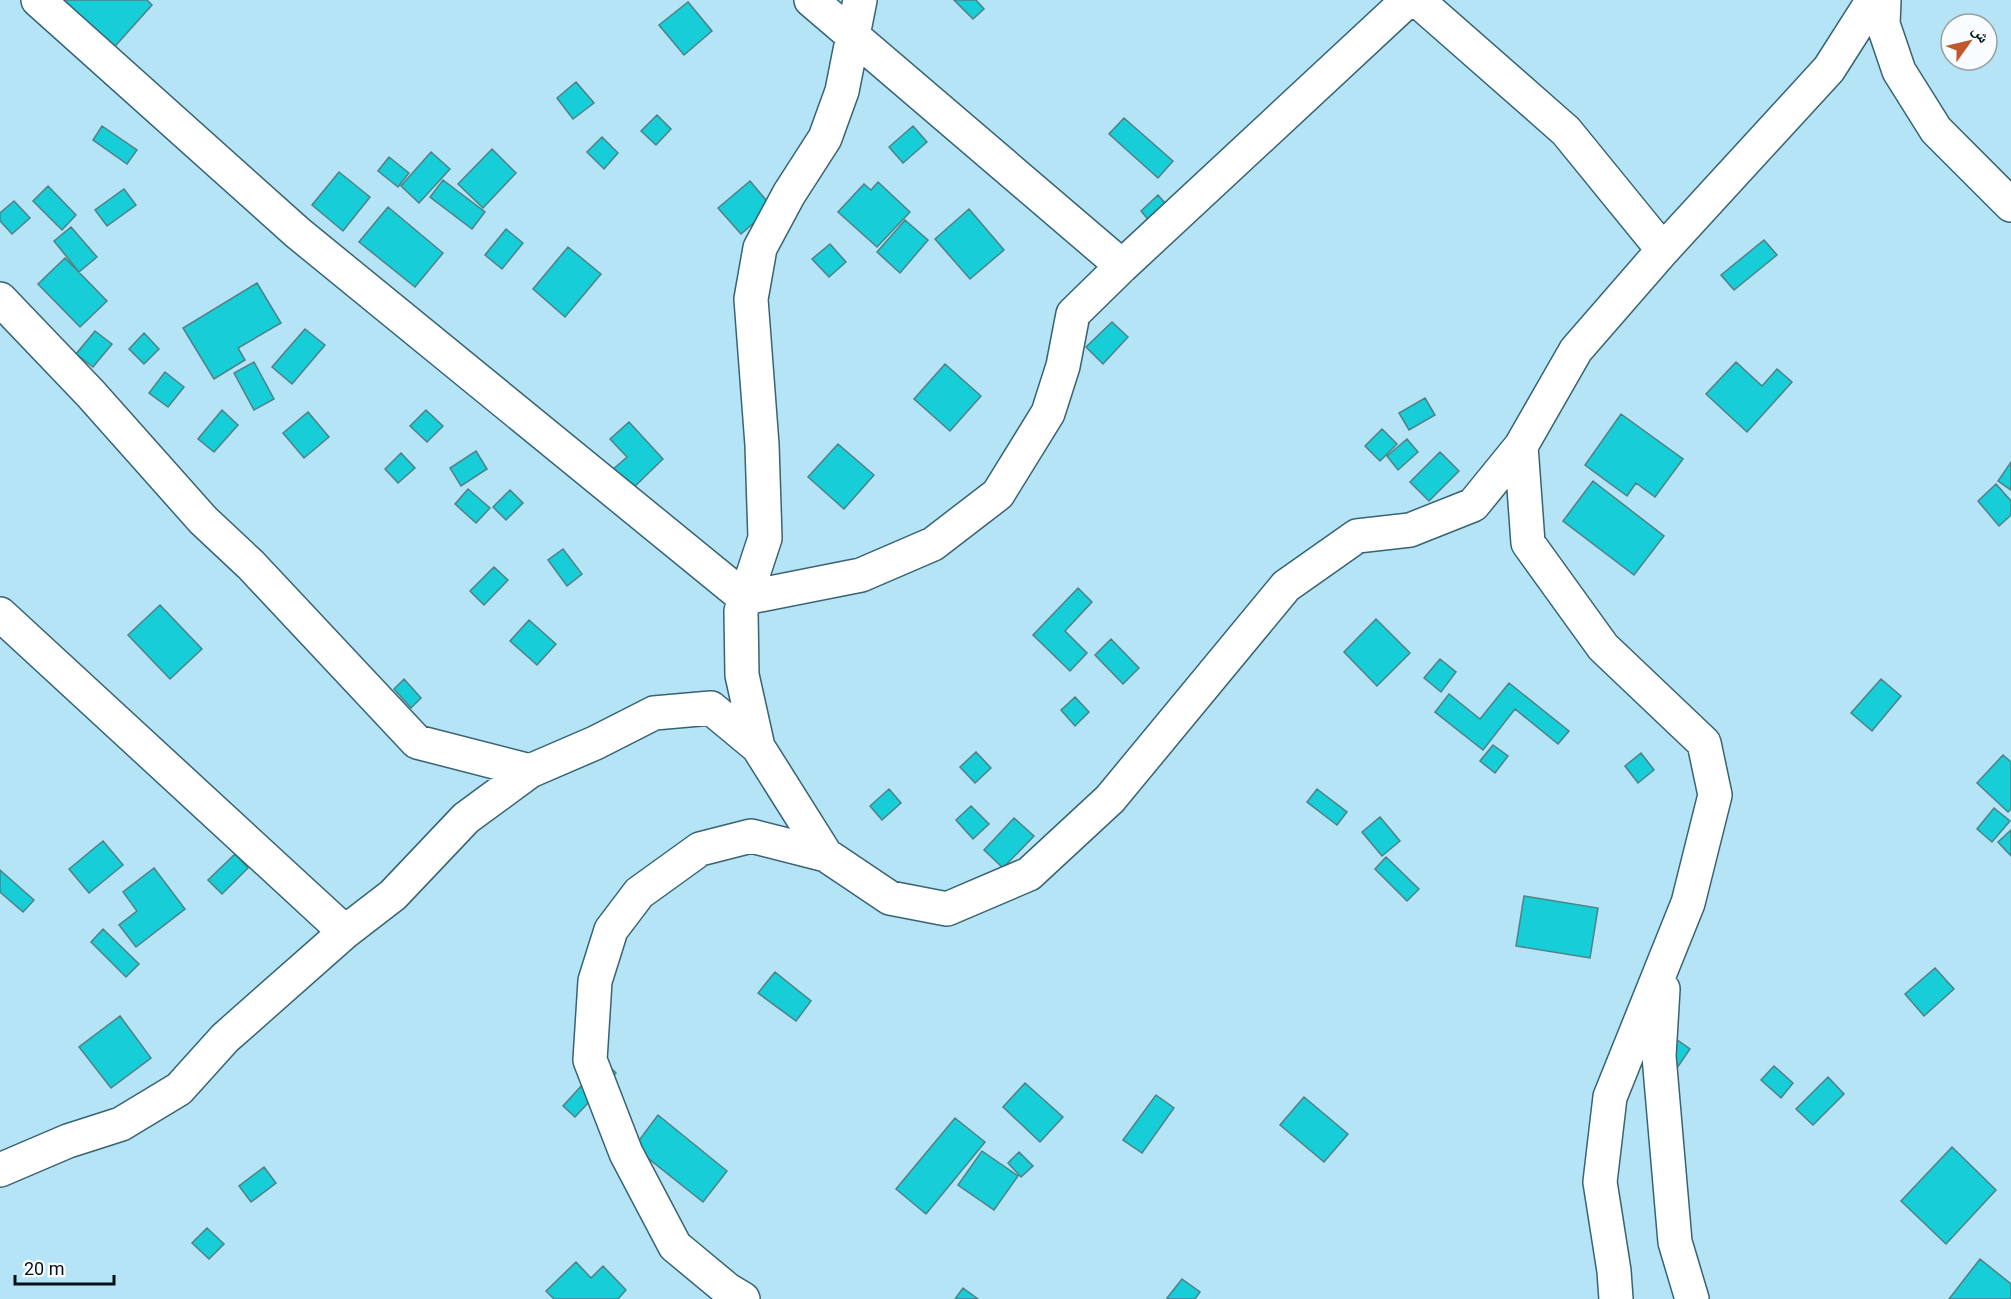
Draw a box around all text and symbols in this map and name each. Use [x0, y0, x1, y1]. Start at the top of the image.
north arrow [1939, 12, 1999, 72]
text: ش [1968, 22, 1994, 46]
scale bar [15, 1248, 114, 1286]
text: 20 m [24, 1258, 64, 1279]

